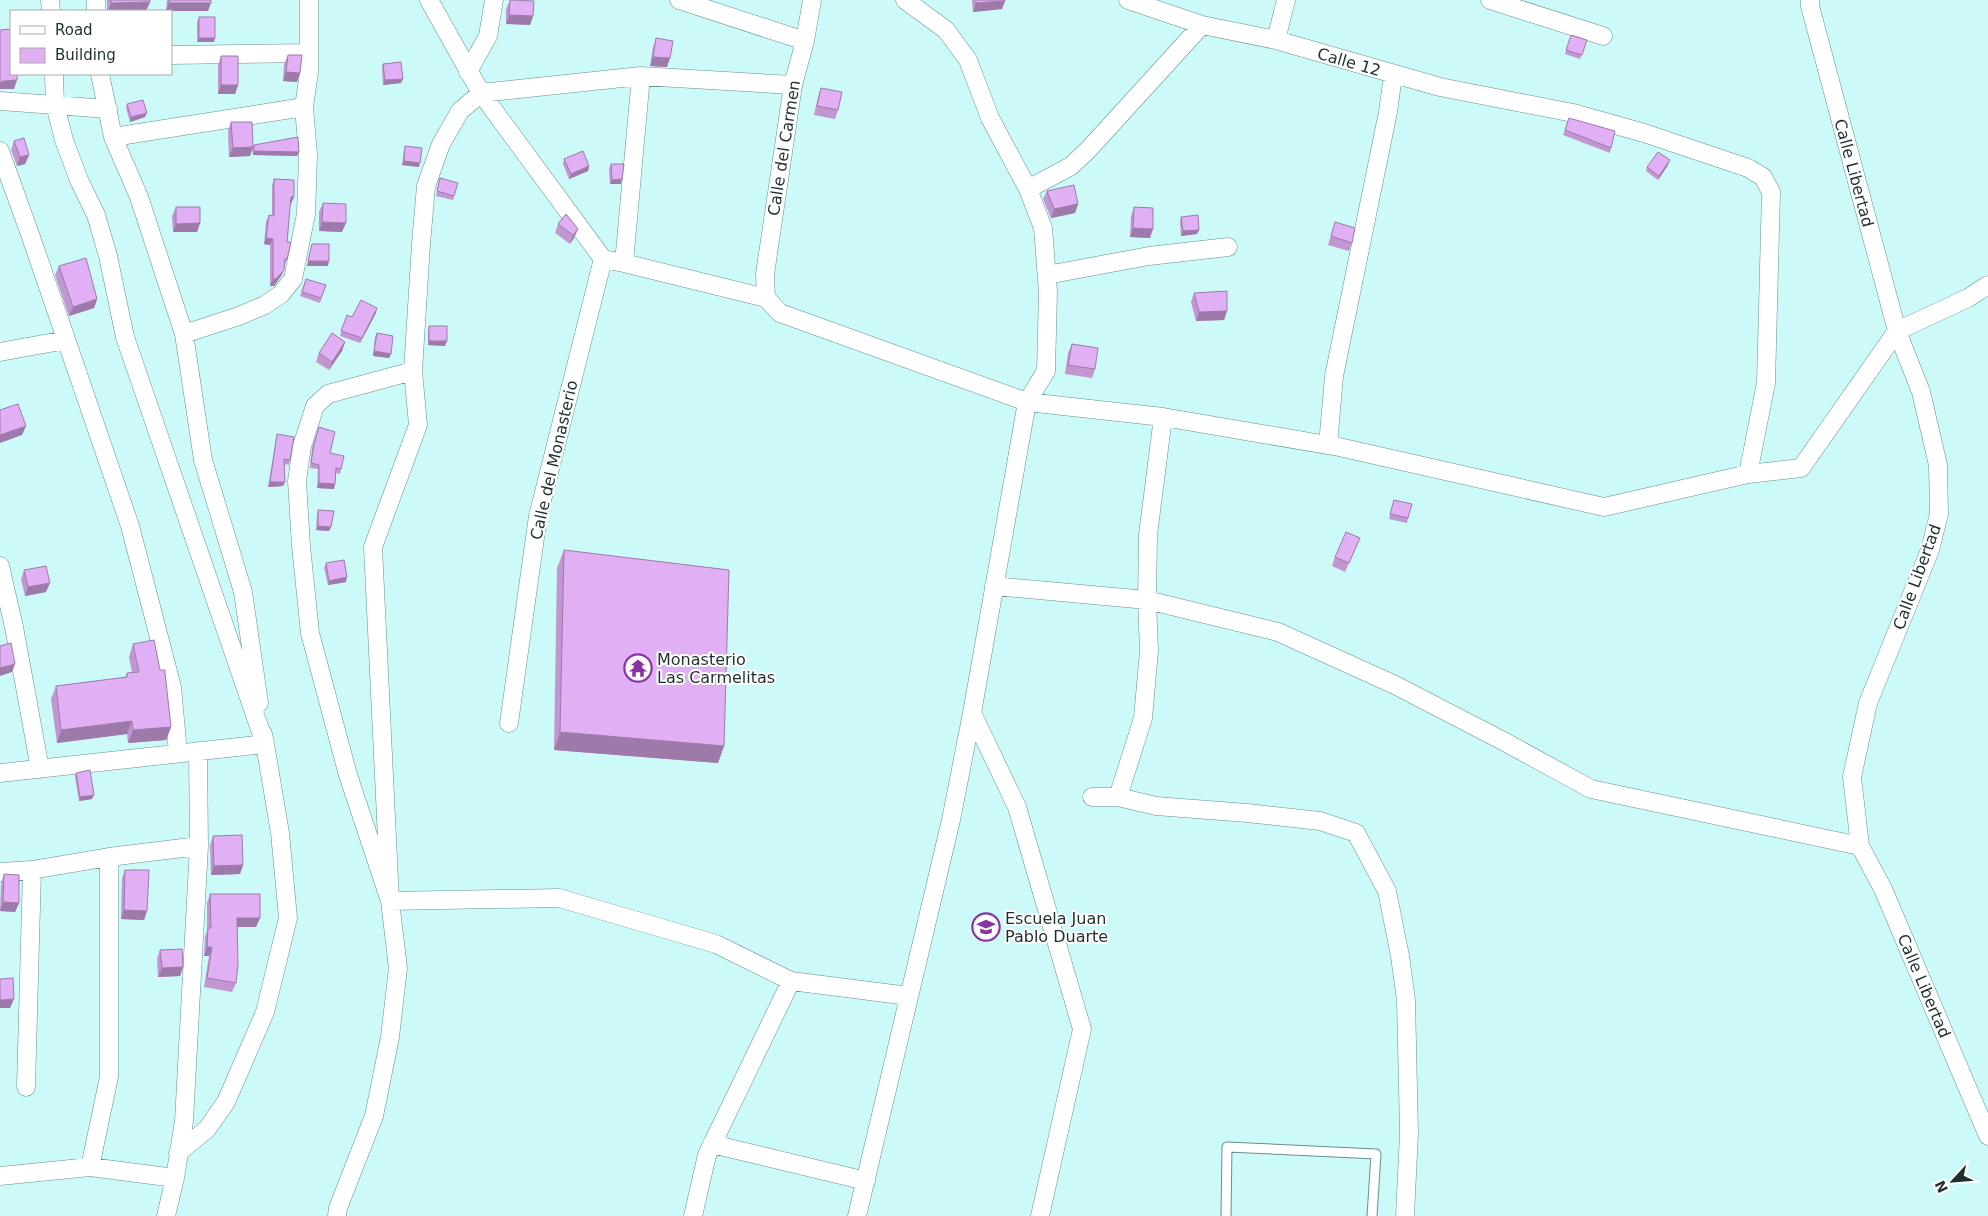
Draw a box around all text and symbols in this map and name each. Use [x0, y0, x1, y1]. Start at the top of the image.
legend [10, 10, 172, 75]
text: Road [55, 21, 93, 39]
street label: Calle 12 [1315, 44, 1383, 80]
text: Building [55, 46, 116, 64]
street label: Calle del Carmen [764, 79, 804, 217]
street label: Calle Libertad [1830, 117, 1878, 229]
street label: Calle del Monasterio [526, 378, 582, 542]
street label: Calle Libertad [1889, 522, 1945, 632]
place label: Monasterio Las Carmelitas [657, 650, 775, 687]
temple icon: Monasterio Las Carmelitas [623, 653, 653, 683]
place label: Escuela Juan Pablo Duarte [1005, 909, 1108, 946]
school or university icon: Escuela Juan Pablo Duarte [971, 912, 1001, 942]
street label: Calle Libertad [1894, 931, 1954, 1041]
north arrow [1928, 1156, 1978, 1206]
text: N [1932, 1178, 1951, 1195]

